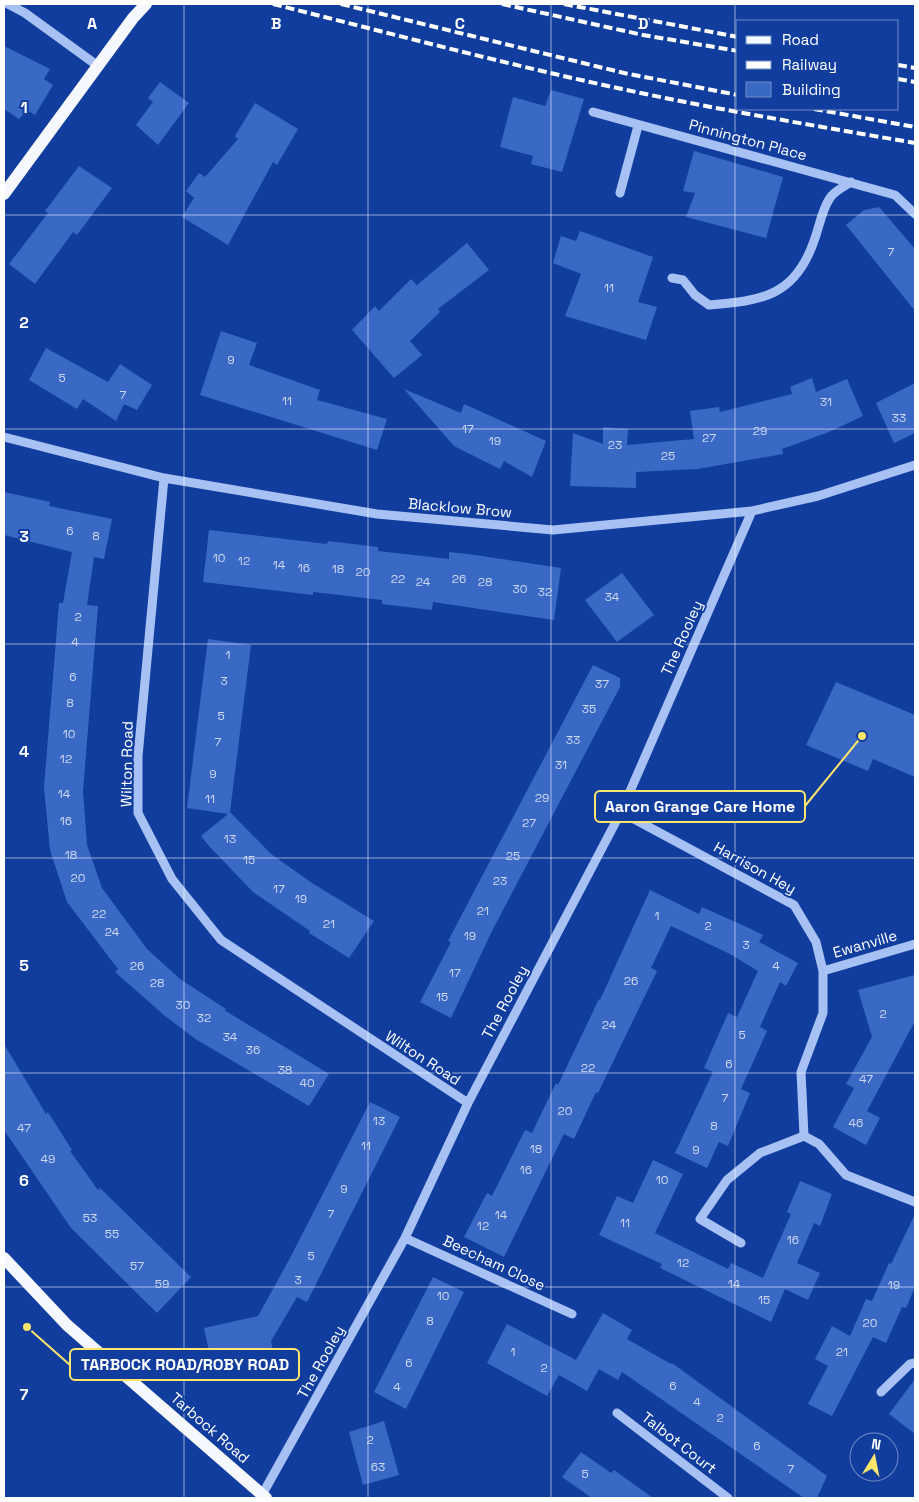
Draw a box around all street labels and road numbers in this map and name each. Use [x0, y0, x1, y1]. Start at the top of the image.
street label: Pinnington Place [687, 115, 809, 164]
street label: Blacklow Brow [407, 493, 513, 522]
street label: The Rooley [656, 597, 707, 678]
street label: Wilton Road [116, 721, 137, 807]
street label: Harrison Hey [711, 837, 800, 898]
street label: Ewanville [831, 925, 899, 962]
street label: The Rooley [477, 962, 532, 1042]
street label: Wilton Road [382, 1026, 465, 1089]
street label: Beecham Close [440, 1231, 548, 1295]
street label: The Rooley [293, 1322, 348, 1402]
street label: Tarbock Road [167, 1388, 254, 1467]
street label: Talbot Court [638, 1407, 721, 1478]

